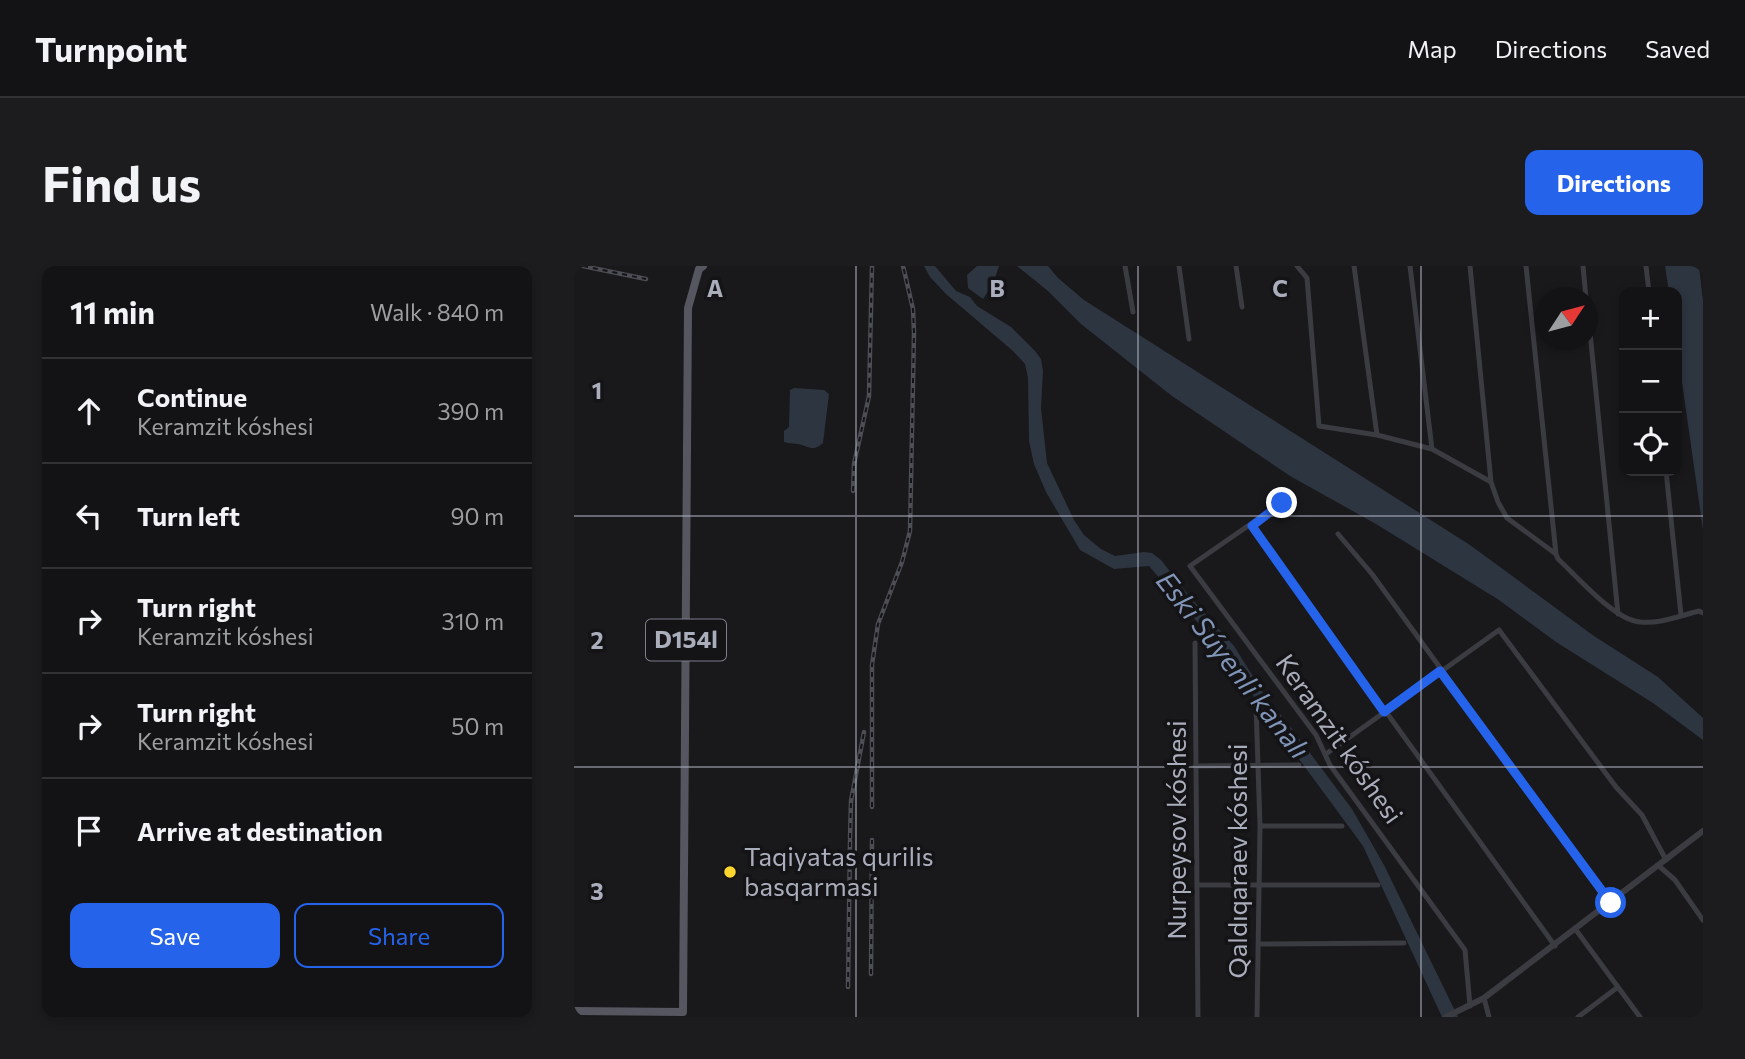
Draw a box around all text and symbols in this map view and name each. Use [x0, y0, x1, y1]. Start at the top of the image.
text: Turnpoint [35, 28, 187, 69]
text: Map [1407, 34, 1457, 63]
text: Directions [1495, 34, 1607, 63]
text: Saved [1645, 34, 1710, 63]
button: Directions [1525, 150, 1703, 215]
text: Find us [42, 152, 201, 212]
text: A [707, 274, 724, 302]
text: B [989, 274, 1005, 302]
text: C [1272, 274, 1288, 302]
north arrow [1535, 287, 1598, 350]
map controls [1619, 287, 1682, 476]
button: + [1619, 287, 1682, 350]
text: 11 min [70, 293, 155, 330]
text: Walk · 840 m [370, 298, 504, 326]
button: − [1619, 350, 1682, 413]
text: 1 [592, 376, 602, 404]
text: Continue [137, 381, 247, 412]
icon: ahead [70, 392, 108, 430]
text: 390 m [437, 397, 504, 425]
text: Keramzit kóshesi [137, 412, 314, 440]
button: locate [1619, 413, 1682, 476]
route end [1266, 487, 1297, 518]
icon: left [70, 497, 108, 535]
text: Turn left [137, 500, 240, 531]
text: 90 m [451, 502, 504, 530]
water label: Eski Súyenli kanalı [1150, 564, 1318, 765]
text: Turn right [137, 591, 256, 622]
icon: right [70, 602, 108, 640]
text: 310 m [442, 607, 504, 635]
road number: D154l [646, 620, 726, 660]
text: Keramzit kóshesi [137, 622, 314, 650]
text: 2 [590, 626, 604, 654]
street label: Keramzit kóshesi [1270, 647, 1410, 829]
text: Turn right [137, 696, 256, 727]
icon: right [70, 707, 108, 745]
text: 50 m [451, 712, 504, 740]
street label: Nurpeysov kóshesi [1160, 720, 1191, 940]
text: Keramzit kóshesi [137, 727, 314, 755]
street label: Qaldıqaraev kóshesi [1221, 743, 1252, 979]
icon: arrive [70, 812, 108, 850]
text: Arrive at destination [137, 815, 383, 846]
place label: Taqiyatas qurilis basqarmasi [744, 840, 934, 901]
marker: Taqiyatas qurilis basqarmasi [722, 864, 738, 880]
text: 3 [590, 877, 604, 905]
route start [1595, 887, 1626, 918]
button: Save [70, 903, 280, 968]
button: Share [294, 903, 504, 968]

